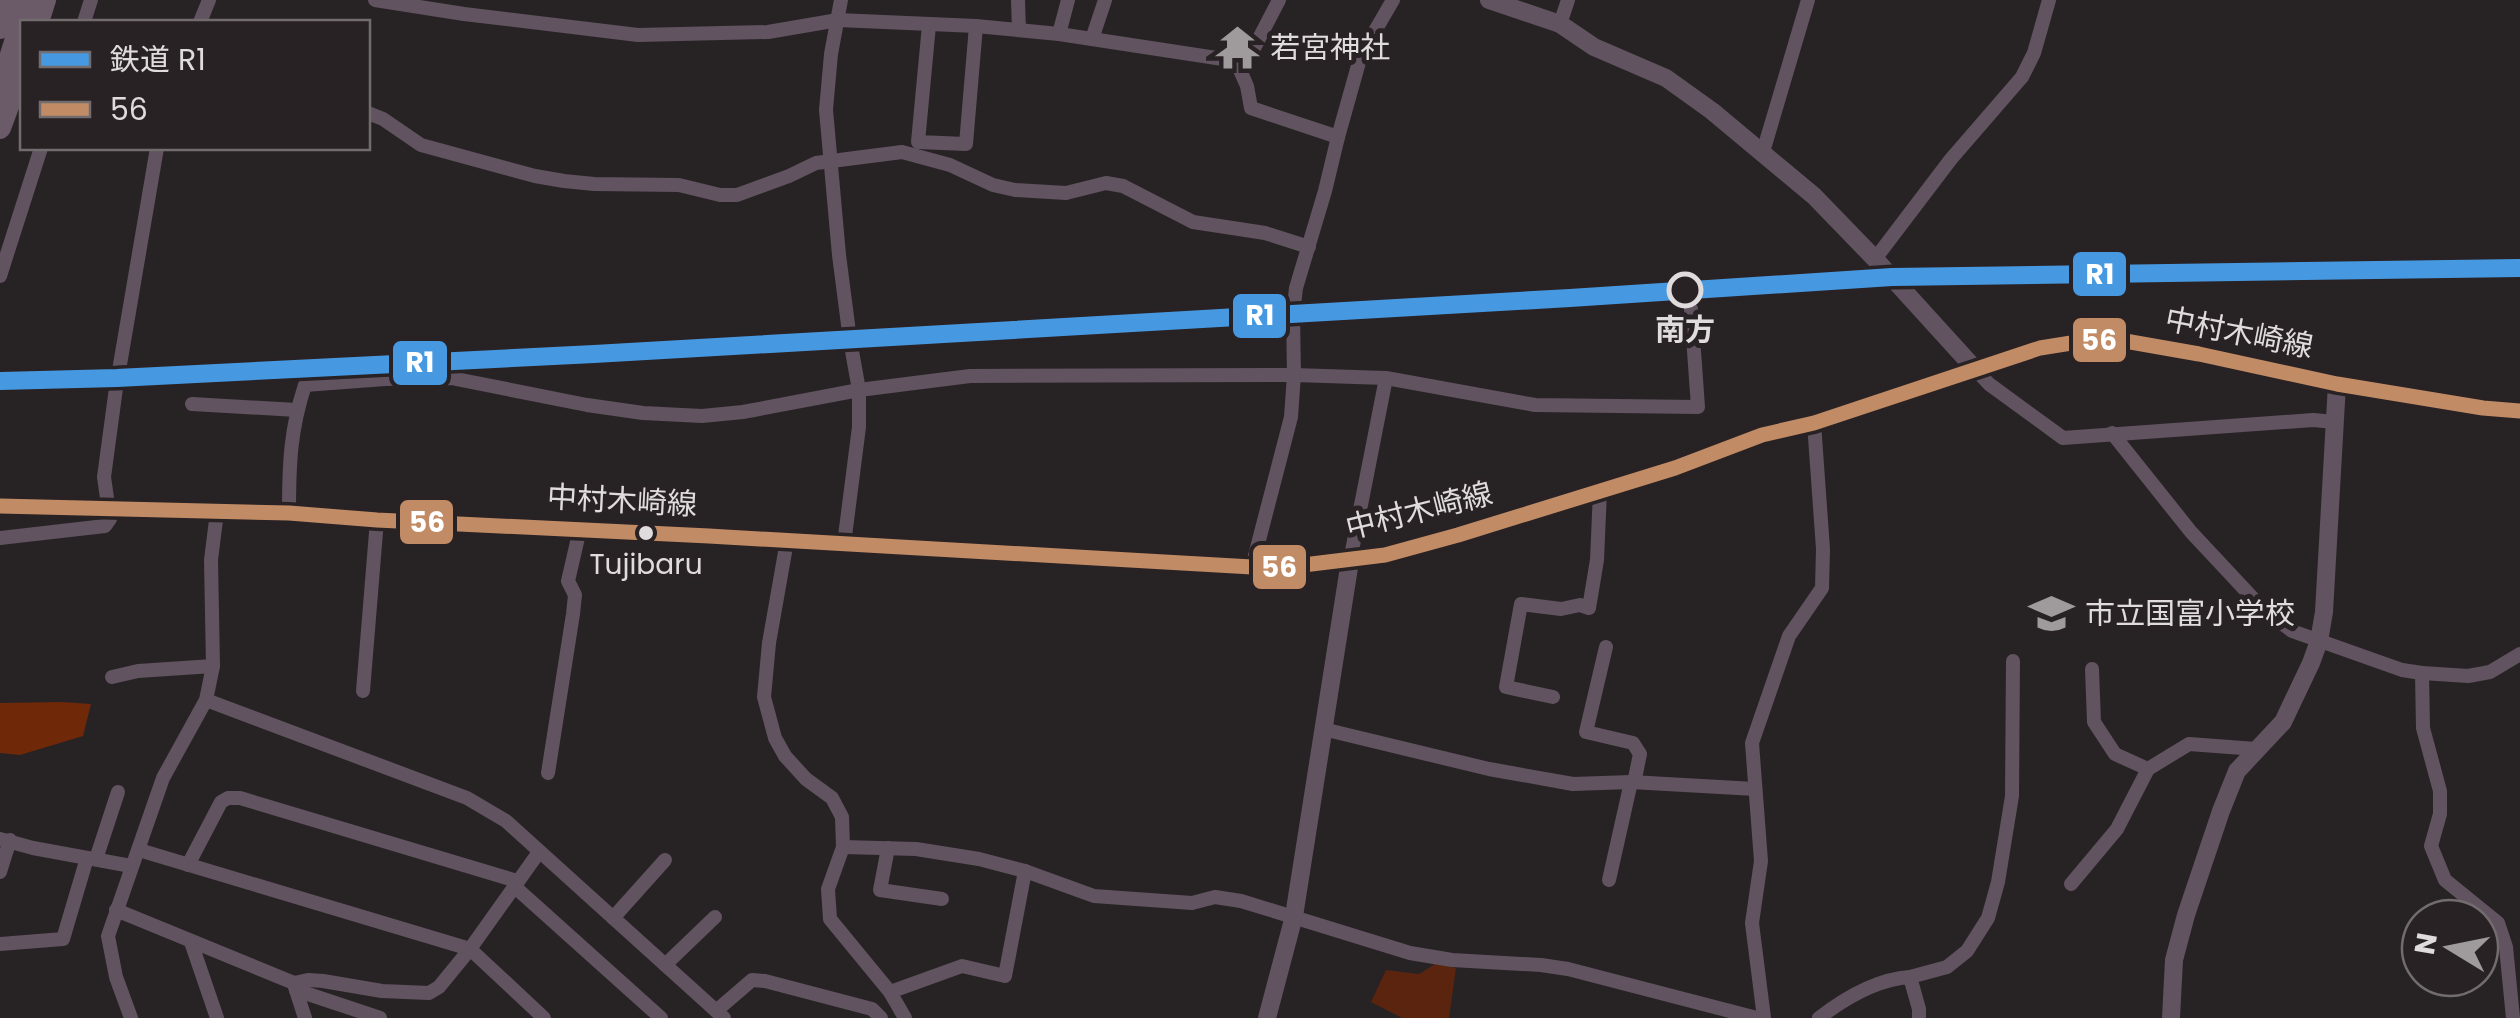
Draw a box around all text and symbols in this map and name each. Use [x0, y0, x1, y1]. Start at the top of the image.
legend [20, 20, 370, 150]
temple icon: 若宮神社 [1213, 24, 1261, 72]
place label: 若宮神社 [1270, 26, 1390, 69]
text: 鉄道 R1 [110, 38, 206, 81]
text: 56 [110, 88, 148, 131]
line badge: R1 [2071, 250, 2128, 298]
text: R1 [2086, 255, 2114, 294]
marker: 南方 [1668, 273, 1702, 307]
line badge: R1 [1231, 292, 1288, 340]
text: R1 [1246, 296, 1274, 335]
street label: 中村木崎線 [2161, 297, 2317, 368]
place label: 南方 [1655, 308, 1715, 351]
line badge: 56 [2071, 316, 2128, 364]
text: 56 [2081, 321, 2117, 360]
line badge: R1 [391, 339, 449, 387]
text: R1 [406, 343, 434, 382]
street label: 中村木崎線 [1341, 472, 1497, 550]
street label: 中村木崎線 [546, 475, 698, 526]
line badge: 56 [398, 498, 455, 546]
text: 56 [409, 503, 445, 542]
marker: Tujibaru [636, 523, 656, 543]
line badge: 56 [1251, 543, 1308, 591]
place label: Tujibaru [589, 545, 703, 584]
text: 56 [1261, 548, 1297, 587]
school or university icon: 市立国富小学校 [2028, 590, 2076, 638]
place label: 市立国富小学校 [2085, 592, 2295, 635]
north arrow [2400, 898, 2500, 998]
text: N [2405, 930, 2447, 958]

